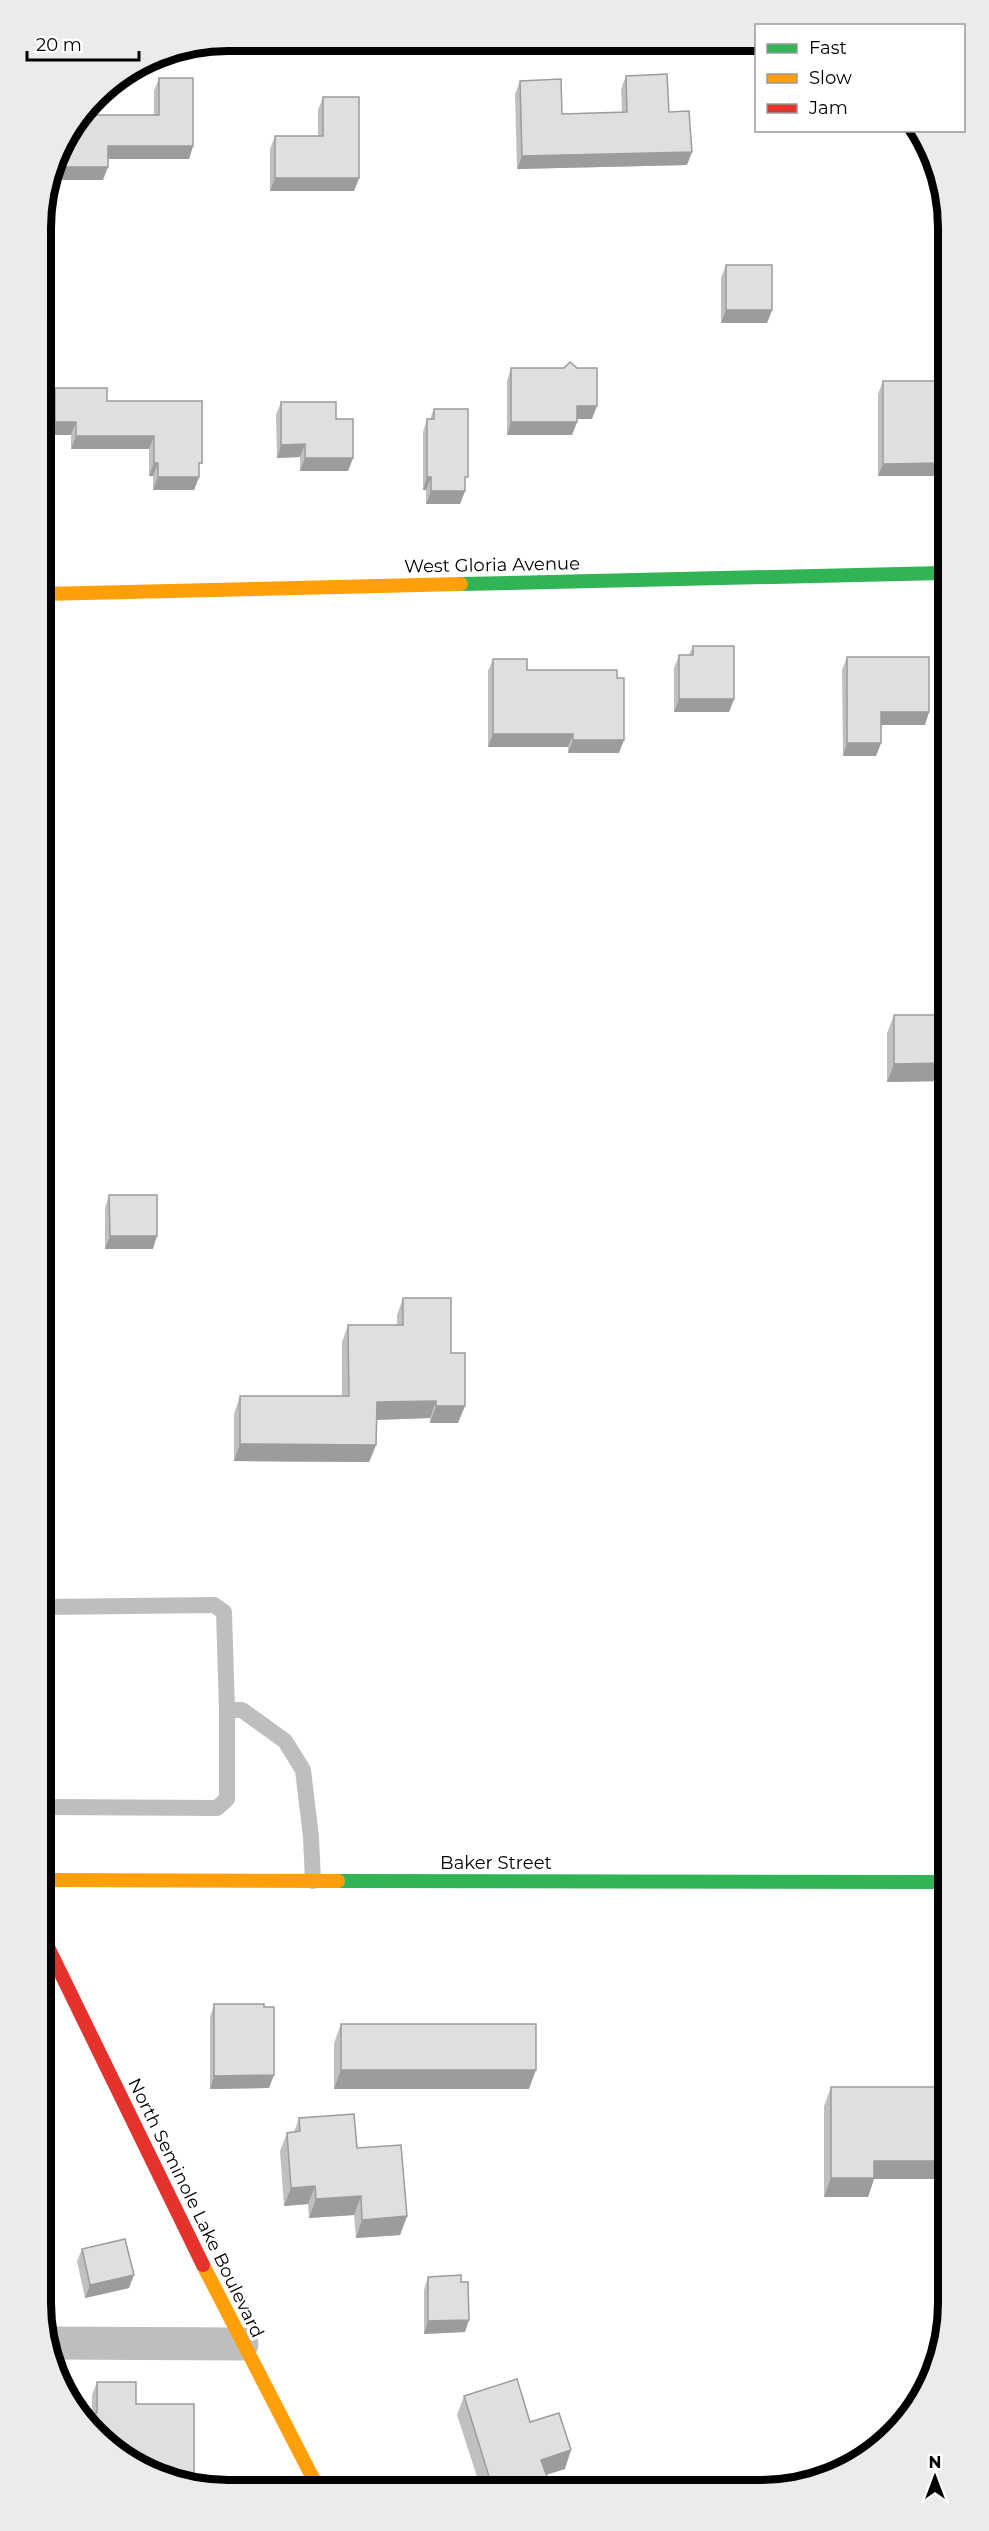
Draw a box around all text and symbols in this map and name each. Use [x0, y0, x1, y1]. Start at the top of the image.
scale bar [27, 24, 140, 62]
legend [755, 24, 965, 132]
text: 20 m [36, 34, 82, 56]
text: Fast [809, 37, 847, 59]
text: Slow [809, 67, 852, 89]
text: Jam [808, 97, 848, 119]
street label: West Gloria Avenue [404, 552, 580, 578]
street label: Baker Street [440, 1852, 552, 1874]
street label: North Seminole Lake Boulevard [123, 2075, 269, 2341]
north arrow [905, 2447, 965, 2507]
text: N [929, 2453, 941, 2472]

